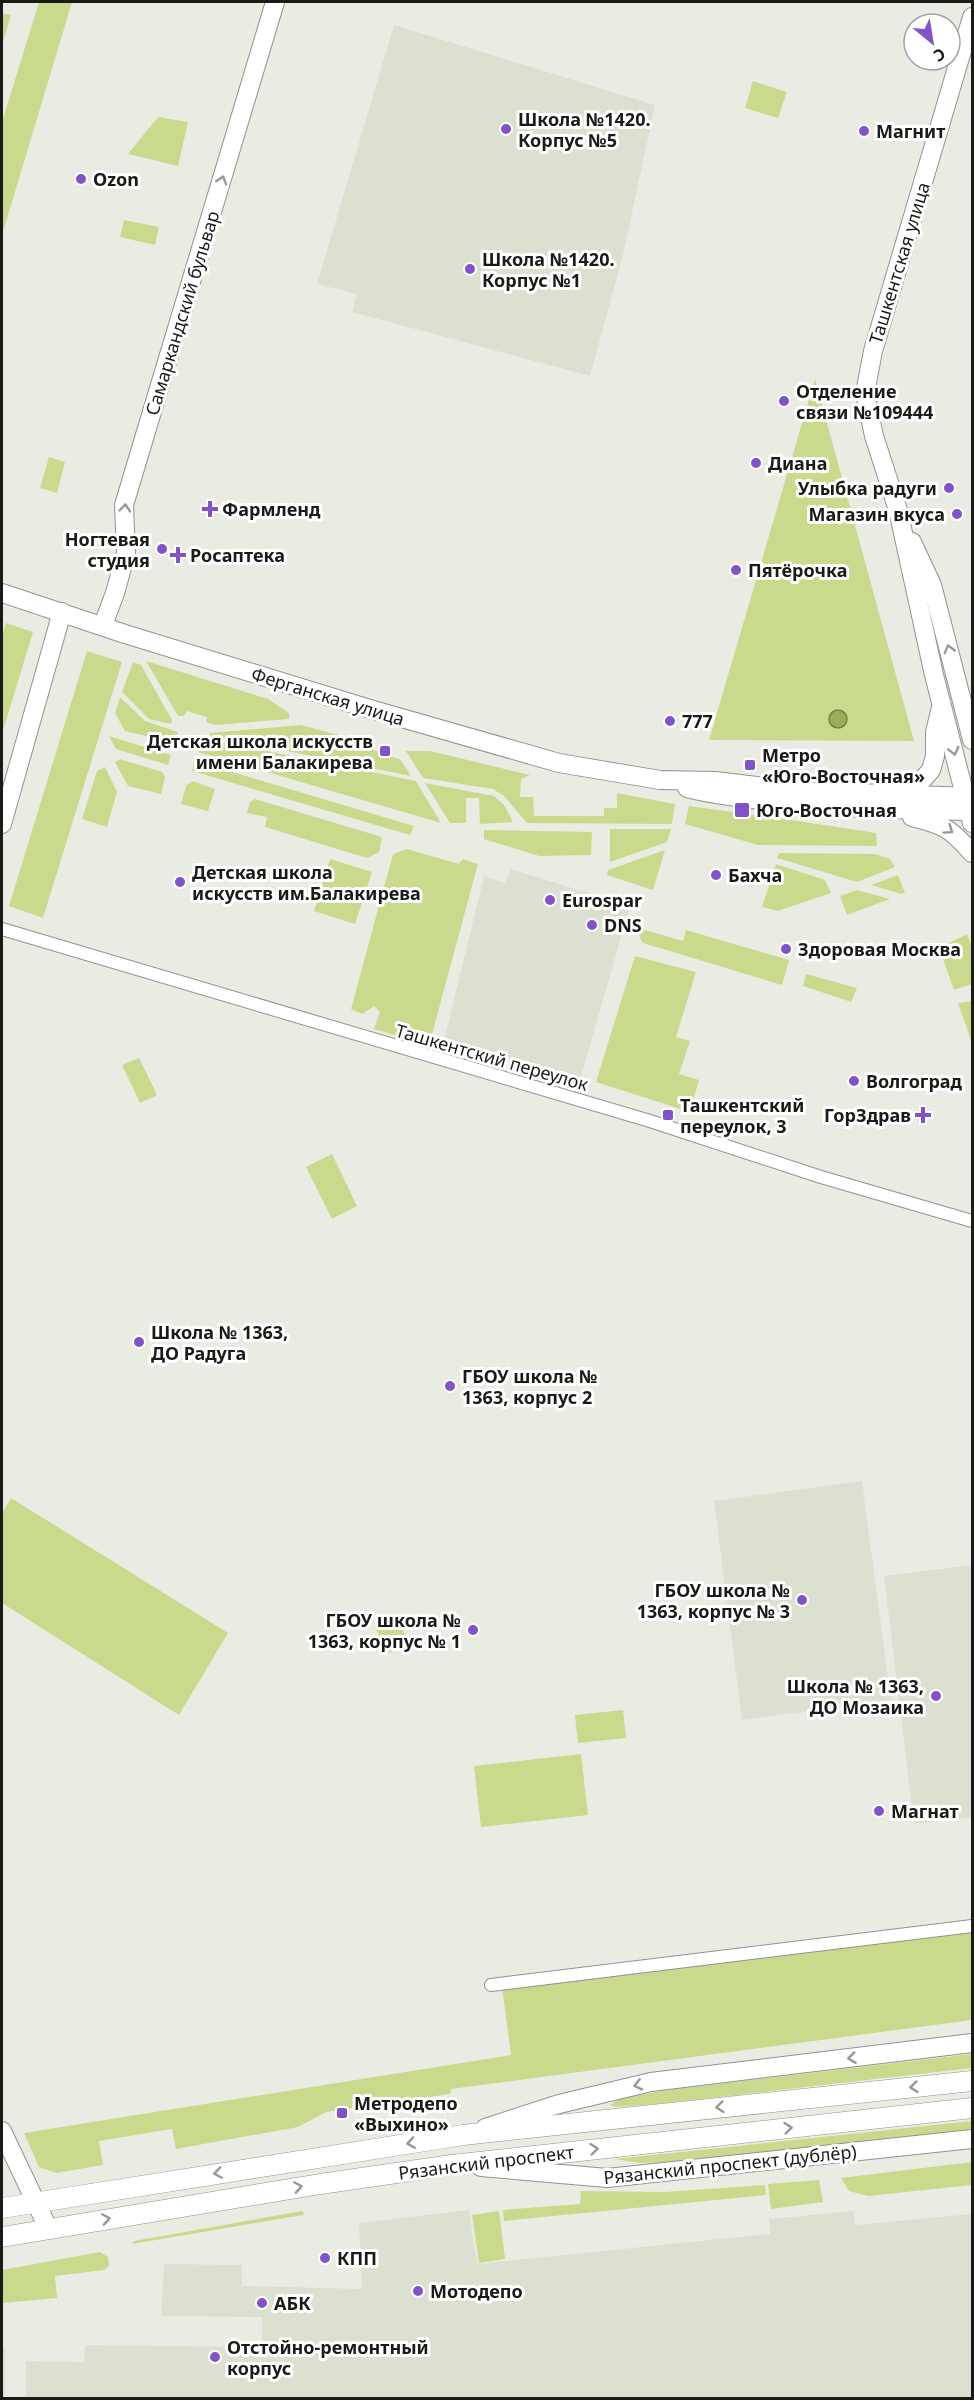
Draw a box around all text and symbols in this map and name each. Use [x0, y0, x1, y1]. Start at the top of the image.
north arrow [902, 12, 962, 72]
text: С [930, 43, 949, 67]
place label: Школа №1420. Корпус №5 [518, 107, 650, 152]
place label: Магнит [876, 119, 945, 143]
marker: Школа №1420. Корпус №5 [499, 122, 513, 136]
marker: Магнит [857, 124, 871, 138]
place label: Ozon [93, 167, 139, 191]
marker: Ozon [74, 172, 88, 186]
one-way arrow [215, 175, 227, 186]
street label: Ташкентская улица [863, 179, 935, 347]
street label: Самаркандский бульвар [139, 208, 225, 418]
place label: Школа №1420. Корпус №1 [482, 247, 614, 292]
marker: Школа №1420. Корпус №1 [463, 262, 477, 276]
place label: Отделение связи №109444 [796, 379, 933, 424]
marker: Отделение связи №109444 [777, 394, 791, 408]
place label: Диана [768, 451, 827, 475]
marker: Диана [749, 456, 763, 470]
place label: Улыбка радуги [798, 476, 937, 500]
marker: Улыбка радуги [942, 481, 956, 495]
place label: Фармленд [222, 497, 321, 521]
marker: Фармленд [203, 502, 217, 516]
place label: Магазин вкуса [808, 502, 945, 526]
one-way arrow [118, 503, 131, 512]
marker: Магазин вкуса [950, 507, 964, 521]
place label: Ногтевая студия [65, 527, 150, 572]
marker: Ногтевая студия [155, 542, 169, 556]
place label: Росаптека [190, 543, 285, 567]
marker: Росаптека [171, 548, 185, 562]
place label: Пятёрочка [748, 558, 847, 582]
marker: Пятёрочка [729, 563, 743, 577]
one-way arrow [943, 644, 956, 654]
street label: Ферганская улица [249, 661, 407, 731]
place label: 777 [682, 709, 713, 733]
marker: 777 [663, 714, 677, 728]
place label: Детская школа искусств имени Балакирева [147, 729, 373, 774]
place label: Метро «Юго-Восточная» [762, 743, 925, 788]
marker: Детская школа искусств имени Балакирева [378, 744, 392, 758]
one-way arrow [947, 745, 959, 756]
marker: Метро «Юго-Восточная» [743, 758, 757, 772]
place label: Юго-Восточная [756, 798, 897, 822]
marker: Юго-Восточная [733, 801, 751, 819]
one-way arrow [942, 823, 953, 834]
place label: Детская школа искусств им.Балакирева [192, 860, 421, 905]
place label: Бахча [728, 863, 782, 887]
marker: Бахча [709, 868, 723, 882]
marker: Детская школа искусств им.Балакирева [173, 875, 187, 889]
place label: Eurospar [562, 888, 642, 912]
marker: Eurospar [543, 893, 557, 907]
place label: DNS [604, 913, 642, 937]
marker: DNS [585, 918, 599, 932]
place label: Здоровая Москва [798, 937, 961, 961]
marker: Здоровая Москва [779, 942, 793, 956]
street label: Ташкентский переулок [393, 1018, 592, 1096]
place label: Волгоград [866, 1069, 963, 1093]
marker: Волгоград [847, 1074, 861, 1088]
place label: Ташкентский переулок, 3 [680, 1093, 804, 1138]
place label: ГорЗдрав [824, 1103, 911, 1127]
marker: Ташкентский переулок, 3 [661, 1108, 675, 1122]
marker: ГорЗдрав [916, 1108, 930, 1122]
place label: Школа № 1363, ДО Радуга [151, 1320, 288, 1365]
marker: Школа № 1363, ДО Радуга [132, 1335, 146, 1349]
place label: ГБОУ школа № 1363, корпус 2 [462, 1364, 598, 1409]
marker: ГБОУ школа № 1363, корпус 2 [443, 1379, 457, 1393]
place label: ГБОУ школа № 1363, корпус № 3 [637, 1578, 790, 1623]
marker: ГБОУ школа № 1363, корпус № 3 [795, 1593, 809, 1607]
place label: ГБОУ школа № 1363, корпус № 1 [308, 1608, 461, 1653]
marker: ГБОУ школа № 1363, корпус № 1 [466, 1623, 480, 1637]
place label: Школа № 1363, ДО Мозаика [787, 1674, 924, 1719]
marker: Школа № 1363, ДО Мозаика [929, 1689, 943, 1703]
place label: Магнат [891, 1799, 959, 1823]
marker: Магнат [872, 1804, 886, 1818]
one-way arrow [847, 2051, 856, 2064]
one-way arrow [633, 2078, 643, 2091]
one-way arrow [910, 2080, 919, 2093]
place label: Метродепо «Выхино» [354, 2091, 458, 2136]
one-way arrow [716, 2101, 725, 2113]
marker: Метродепо «Выхино» [335, 2106, 349, 2120]
one-way arrow [783, 2122, 792, 2135]
one-way arrow [406, 2136, 416, 2149]
street label: Рязанский проспект [397, 2139, 576, 2185]
street label: Рязанский проспект (дублёр) [602, 2139, 858, 2189]
one-way arrow [589, 2143, 598, 2156]
one-way arrow [213, 2167, 222, 2179]
one-way arrow [293, 2181, 303, 2194]
one-way arrow [101, 2213, 111, 2225]
place label: КПП [337, 2246, 377, 2270]
marker: КПП [318, 2251, 332, 2265]
place label: Мотодепо [430, 2279, 523, 2303]
marker: Мотодепо [411, 2284, 425, 2298]
place label: АБК [274, 2291, 311, 2315]
marker: АБК [255, 2296, 269, 2310]
place label: Отстойно-ремонтный корпус [227, 2335, 429, 2380]
marker: Отстойно-ремонтный корпус [208, 2350, 222, 2364]

